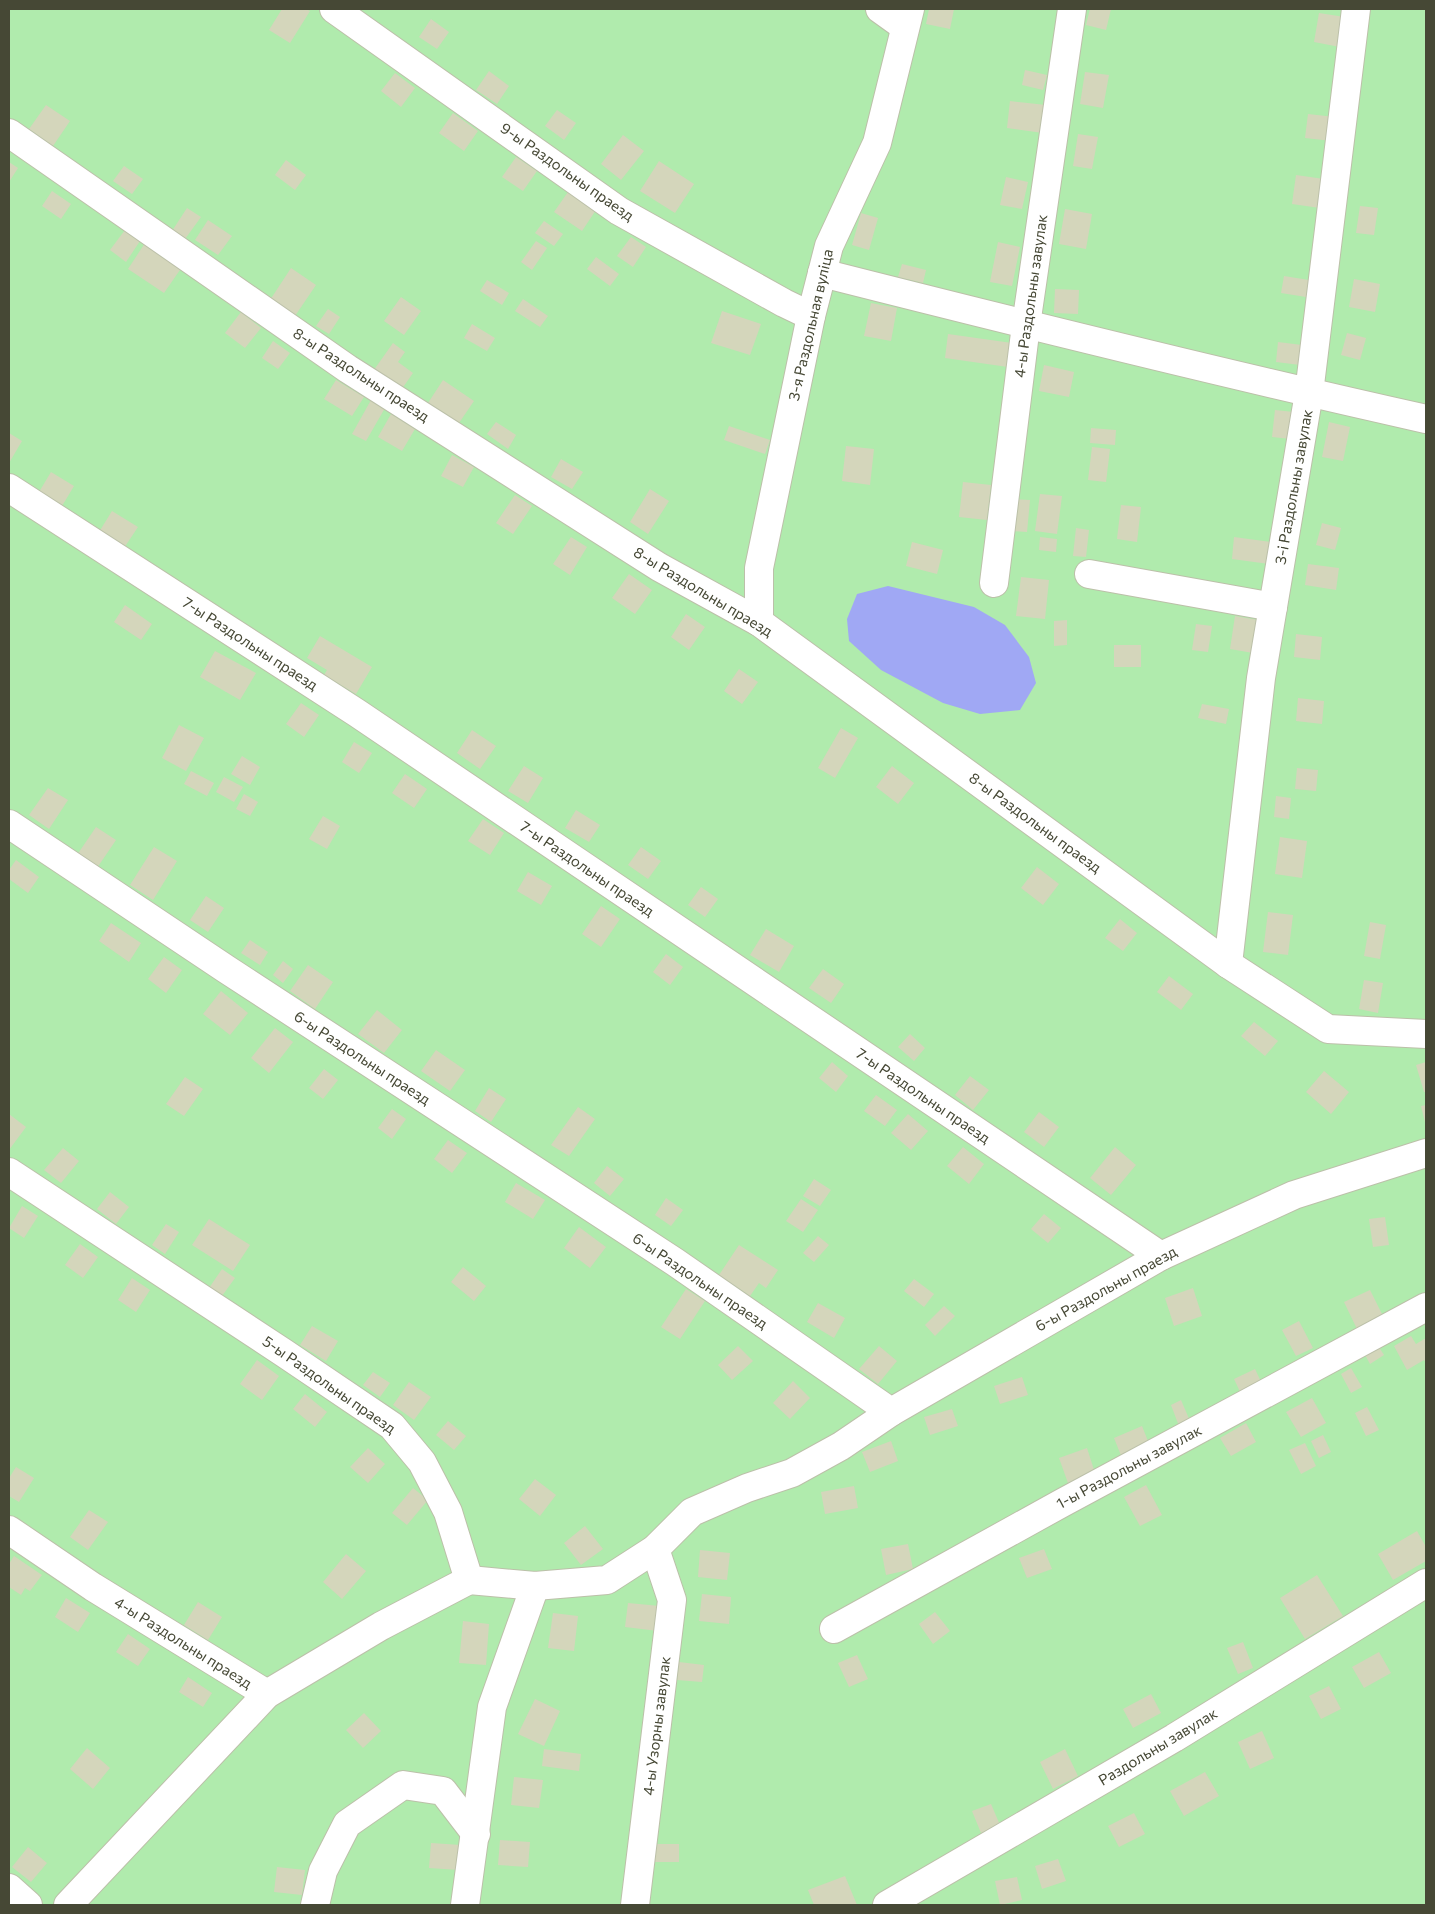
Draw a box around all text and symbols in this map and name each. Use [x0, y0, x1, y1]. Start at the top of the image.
street label: 9-ы Раздольны праезд [497, 118, 638, 224]
street label: 4-ы Раздольны завулак [1010, 213, 1050, 379]
street label: 3-я Раздольная вуліца [784, 247, 836, 402]
street label: 8-ы Раздольны праезд [290, 323, 433, 425]
street label: 3-і Раздольны завулак [1271, 408, 1316, 566]
street label: 8-ы Раздольны праезд [631, 542, 776, 640]
street label: 7-ы Раздольны праезд [179, 593, 322, 694]
street label: 8-ы Раздольны праезд [966, 768, 1105, 876]
street label: 7-ы Раздольны праезд [517, 817, 658, 920]
street label: 6-ы Раздольны праезд [291, 1006, 434, 1108]
street label: 7-ы Раздольны праезд [853, 1044, 994, 1147]
street label: 6-ы Раздольны праезд [630, 1228, 772, 1332]
street label: 6-ы Раздольны праезд [1032, 1242, 1180, 1335]
street label: 5-ы Раздольны праезд [260, 1331, 400, 1437]
street label: 1-ы Раздольны завулак [1053, 1420, 1204, 1512]
street label: 4-ы Раздольны праезд [111, 1592, 256, 1692]
street label: 4-ы Узорны завулак [639, 1655, 673, 1796]
street label: Раздольны завулак [1095, 1704, 1220, 1789]

